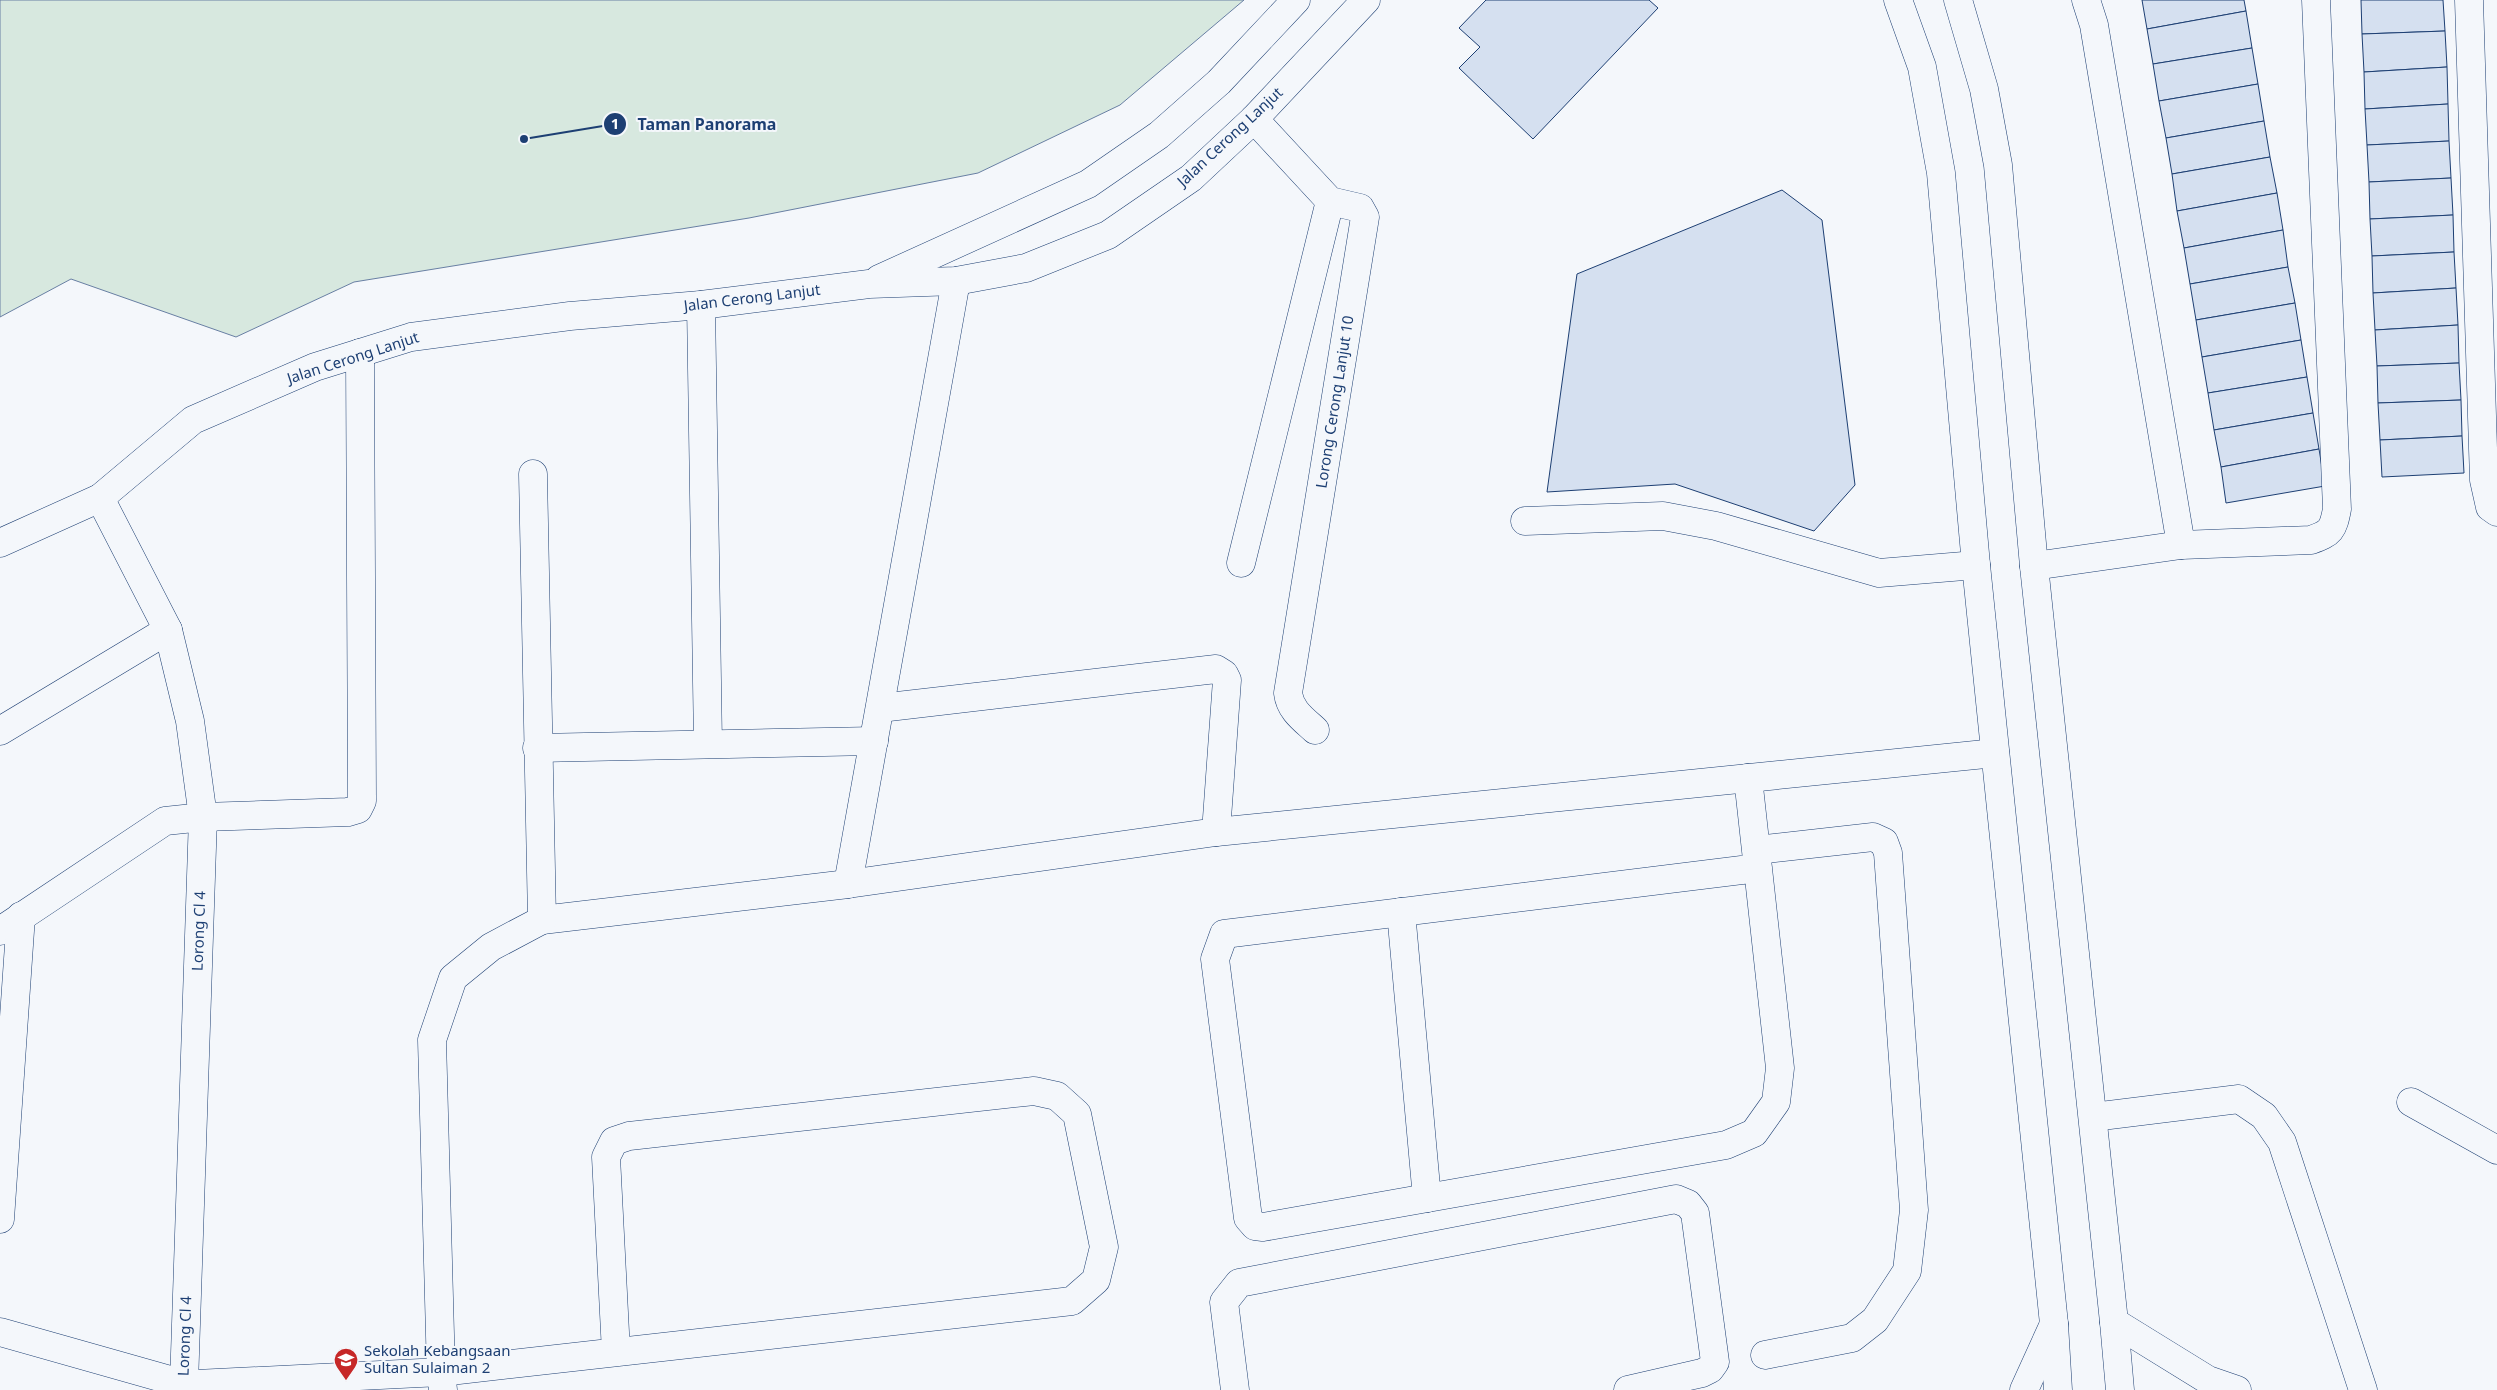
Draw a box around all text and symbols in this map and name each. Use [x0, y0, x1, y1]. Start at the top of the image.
street label: Jalan Cerong Lanjut [1171, 82, 1287, 192]
callout: Taman Panorama [602, 109, 786, 140]
text: 1 [611, 113, 619, 133]
text: Taman Panorama [638, 113, 776, 135]
street label: Jalan Cerong Lanjut [680, 279, 822, 316]
street label: Lorong Cerong Lanjut 10 [1310, 314, 1358, 490]
street label: Jalan Cerong Lanjut [282, 326, 422, 388]
street label: Lorong Cl 4 [187, 890, 209, 971]
street label: Lorong Cl 4 [173, 1295, 195, 1376]
place label: Sekolah Kebangsaan Sultan Sulaiman 2 [364, 1340, 510, 1377]
school or university icon: Sekolah Kebangsaan Sultan Sulaiman 2 [333, 1347, 359, 1381]

